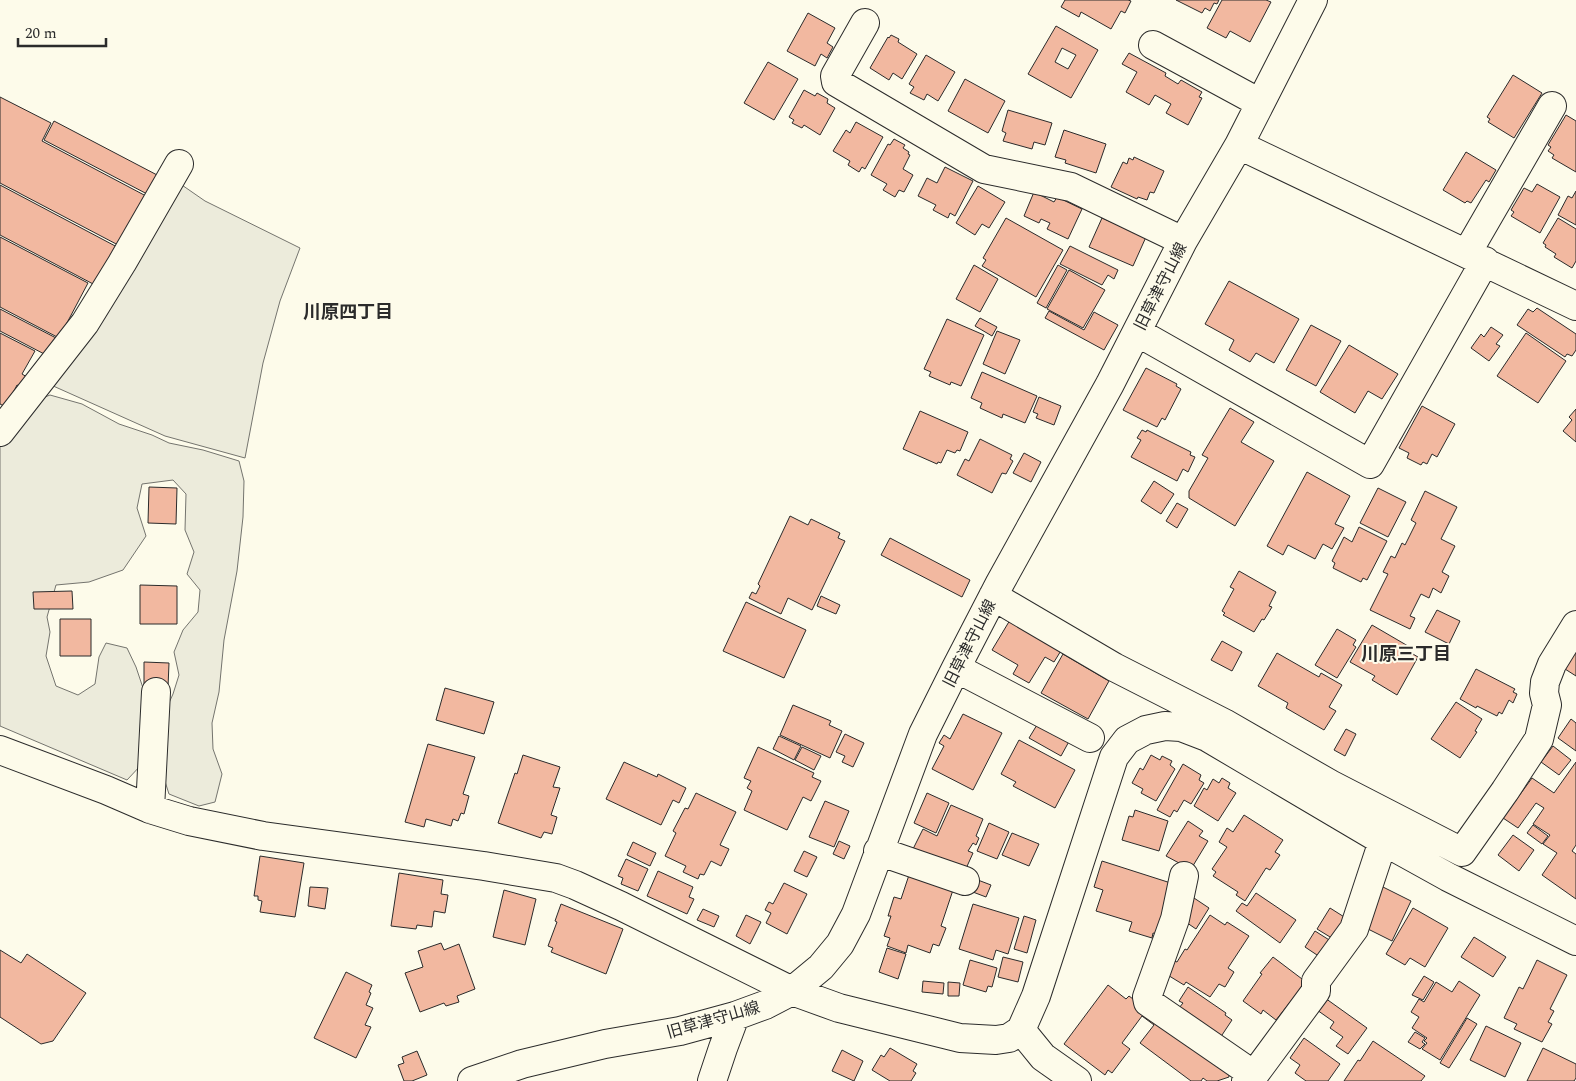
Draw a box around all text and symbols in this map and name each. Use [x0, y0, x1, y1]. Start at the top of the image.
scale bar [18, 15, 105, 47]
text: 20 m [25, 22, 57, 45]
street label: 旧草津守山線 [1128, 238, 1193, 335]
district label: 川原四丁目 [303, 299, 393, 326]
street label: 旧草津守山線 [937, 595, 1002, 692]
district label: 川原三丁目 [1361, 641, 1451, 668]
street label: 旧草津守山線 [664, 995, 763, 1045]

